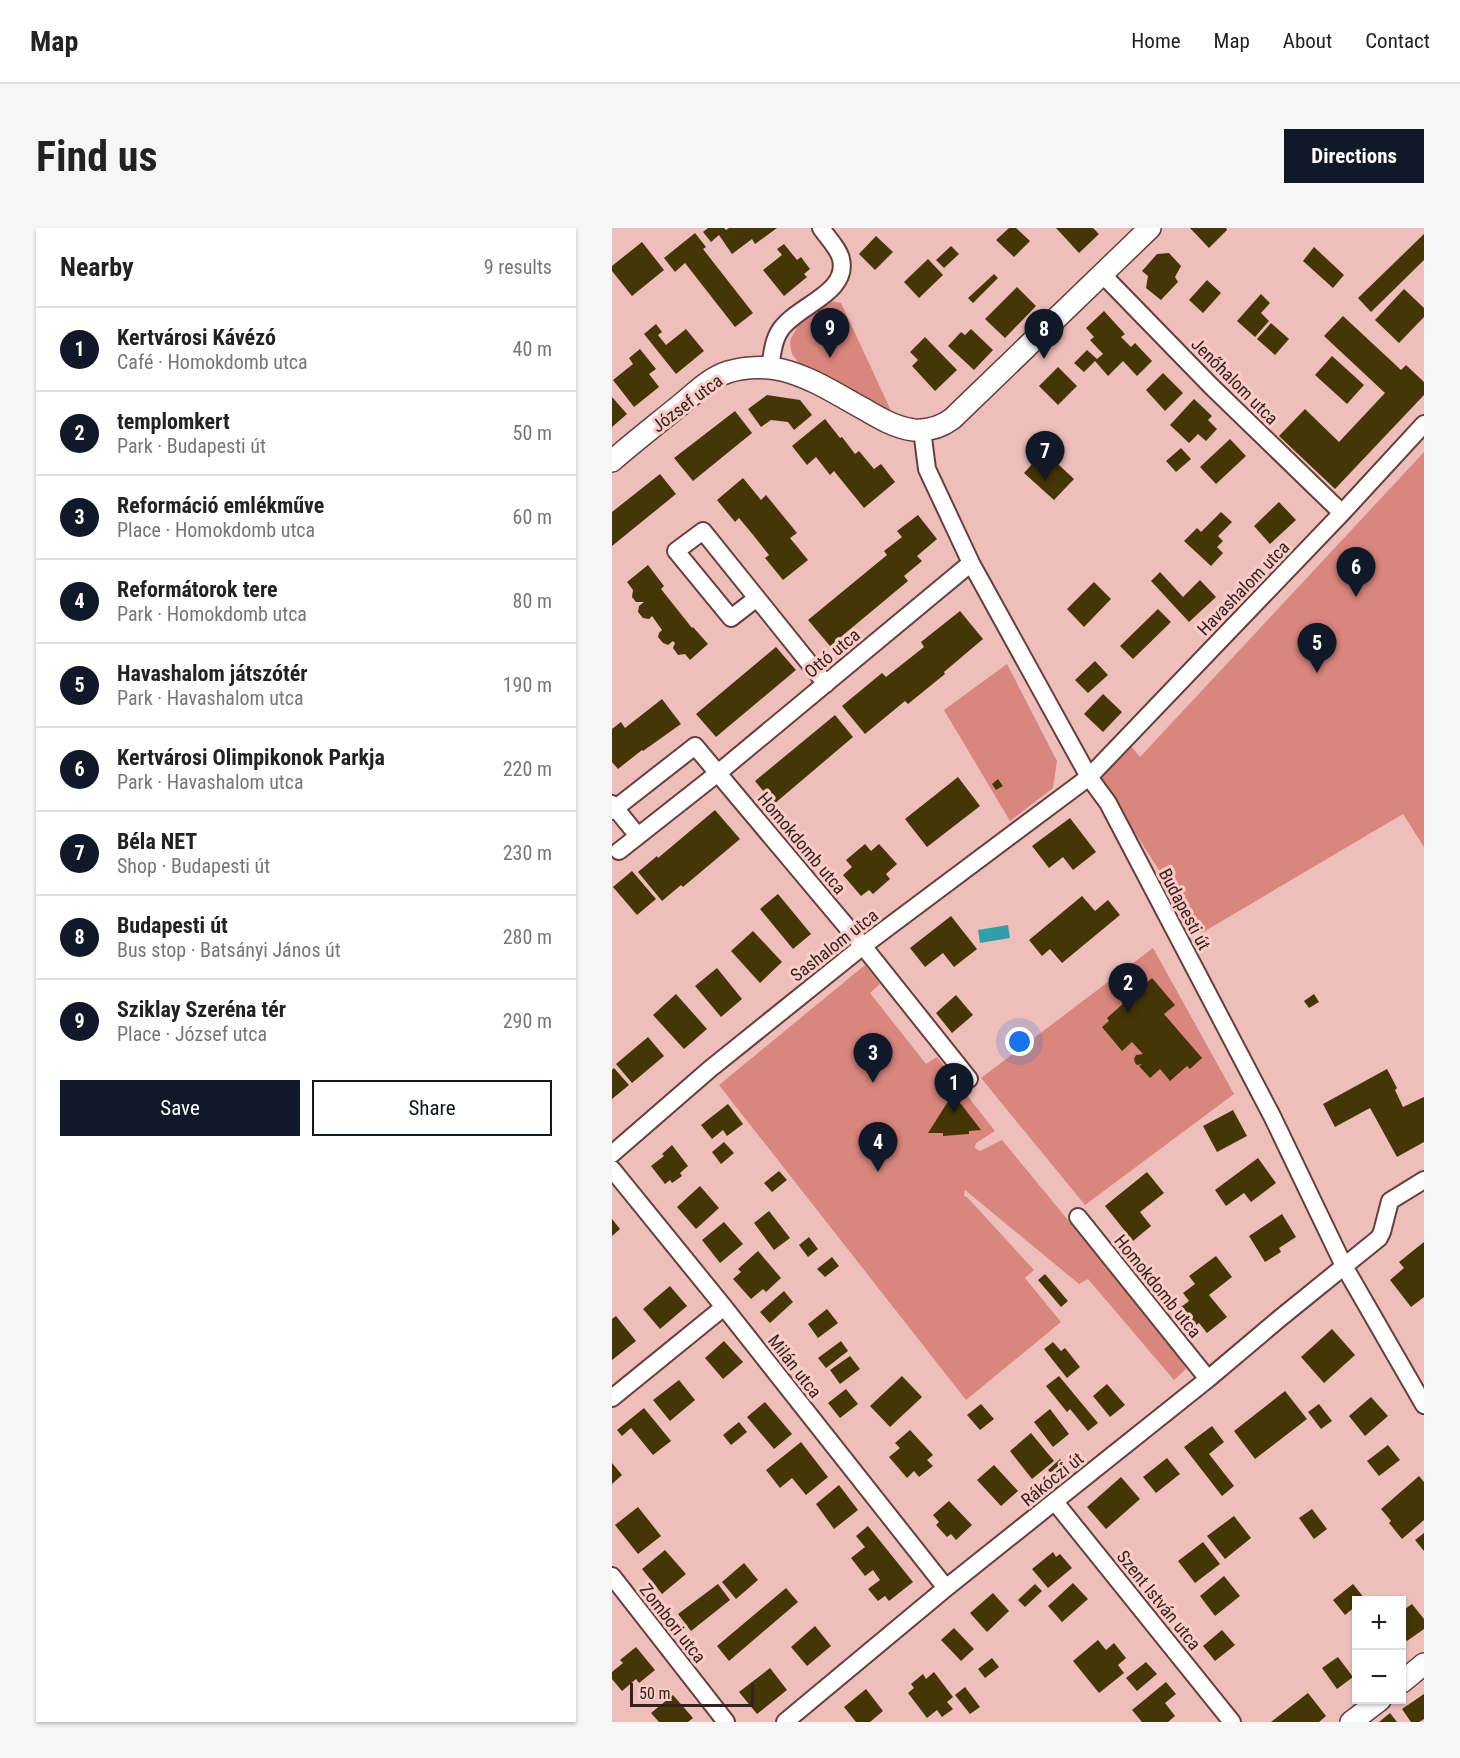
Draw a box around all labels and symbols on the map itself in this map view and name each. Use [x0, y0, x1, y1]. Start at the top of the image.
pin: 9 [810, 308, 850, 358]
pin: 8 [1024, 310, 1064, 359]
street label: Jenőhalom utca [1187, 333, 1283, 429]
street label: József utca [648, 370, 726, 436]
pin: 7 [1026, 432, 1064, 481]
street label: Havashalom utca [1193, 536, 1293, 640]
pin: 6 [1336, 548, 1376, 597]
street label: Ottó utca [800, 624, 864, 682]
pin: 5 [1298, 624, 1336, 673]
street label: Homokdomb utca [753, 788, 851, 898]
street label: Budapesti út [1155, 865, 1215, 953]
street label: Sashalom utca [786, 904, 882, 986]
pin: 2 [1108, 964, 1148, 1013]
your location [1005, 1027, 1034, 1056]
pin: 3 [854, 1034, 892, 1083]
pin: 1 [934, 1064, 974, 1113]
pin: 4 [858, 1122, 898, 1172]
street label: Homokdomb utca [1110, 1230, 1206, 1342]
street label: Milán utca [764, 1330, 826, 1402]
street label: Rákóczi út [1017, 1448, 1087, 1510]
street label: Szent István utca [1113, 1546, 1205, 1654]
street label: Zombori utca [636, 1579, 710, 1667]
scale bar [630, 1680, 754, 1708]

